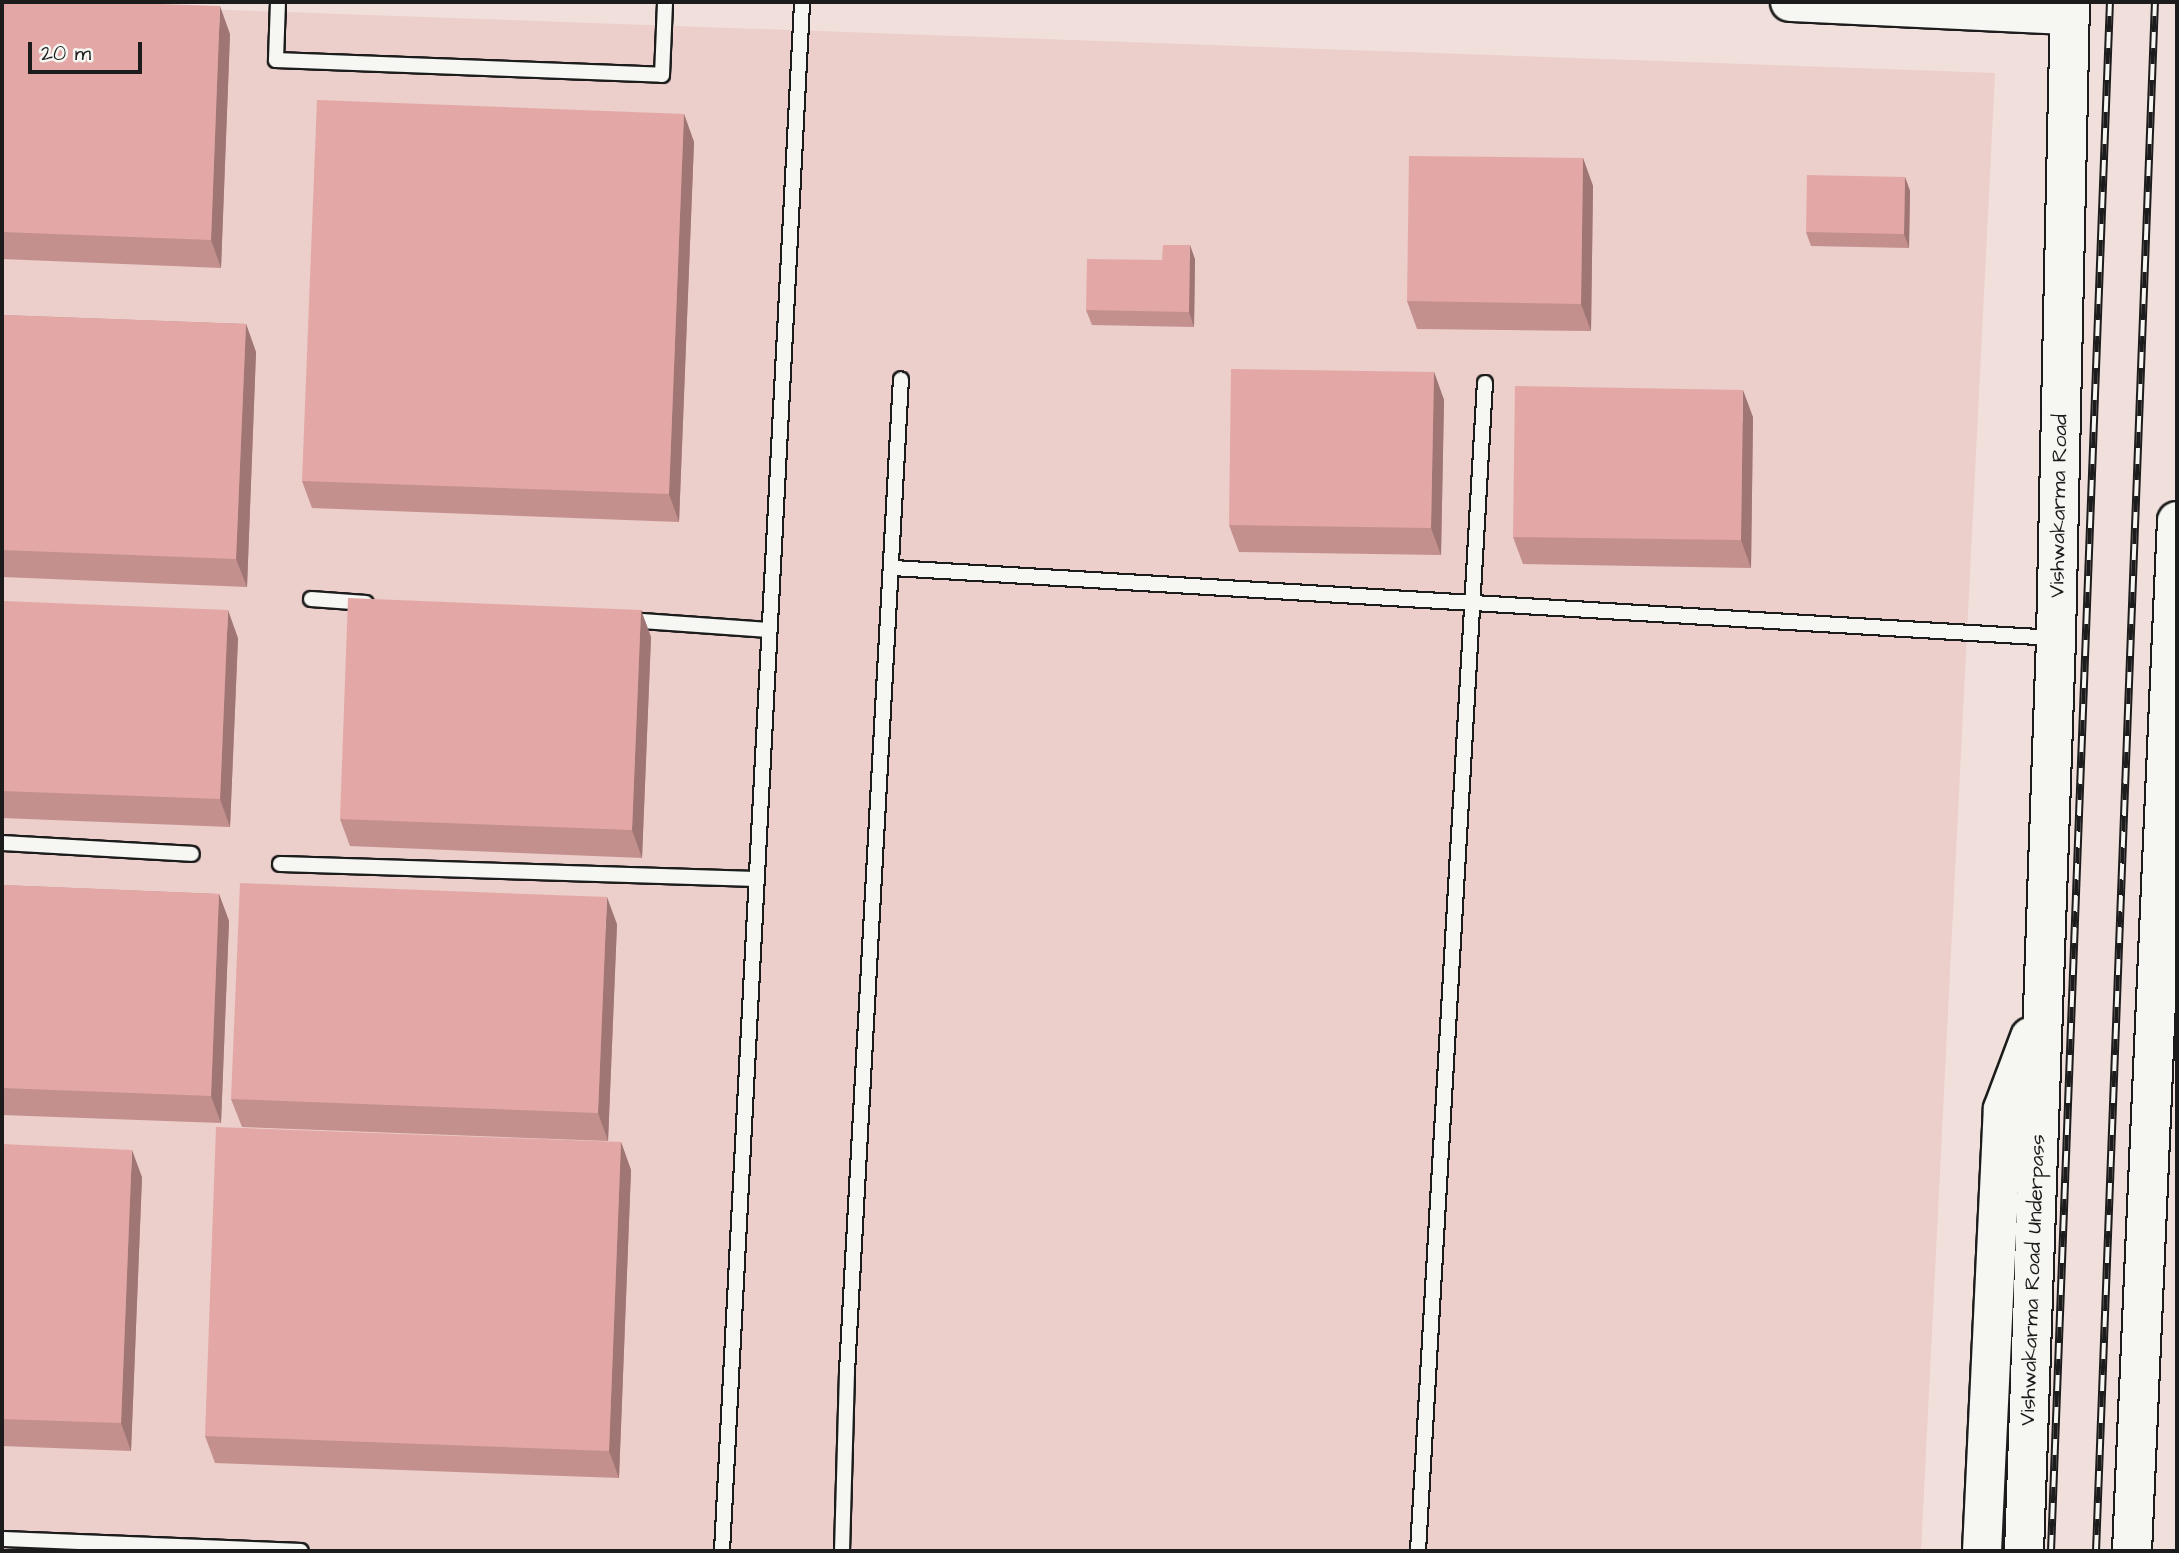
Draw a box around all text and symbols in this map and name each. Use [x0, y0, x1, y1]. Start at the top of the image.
scale bar [32, 28, 145, 72]
text: 20 m [41, 39, 91, 68]
street label: Vishwakarma Road [2045, 414, 2073, 598]
street label: Vishwakarma Road Underpass [2015, 1134, 2051, 1426]

